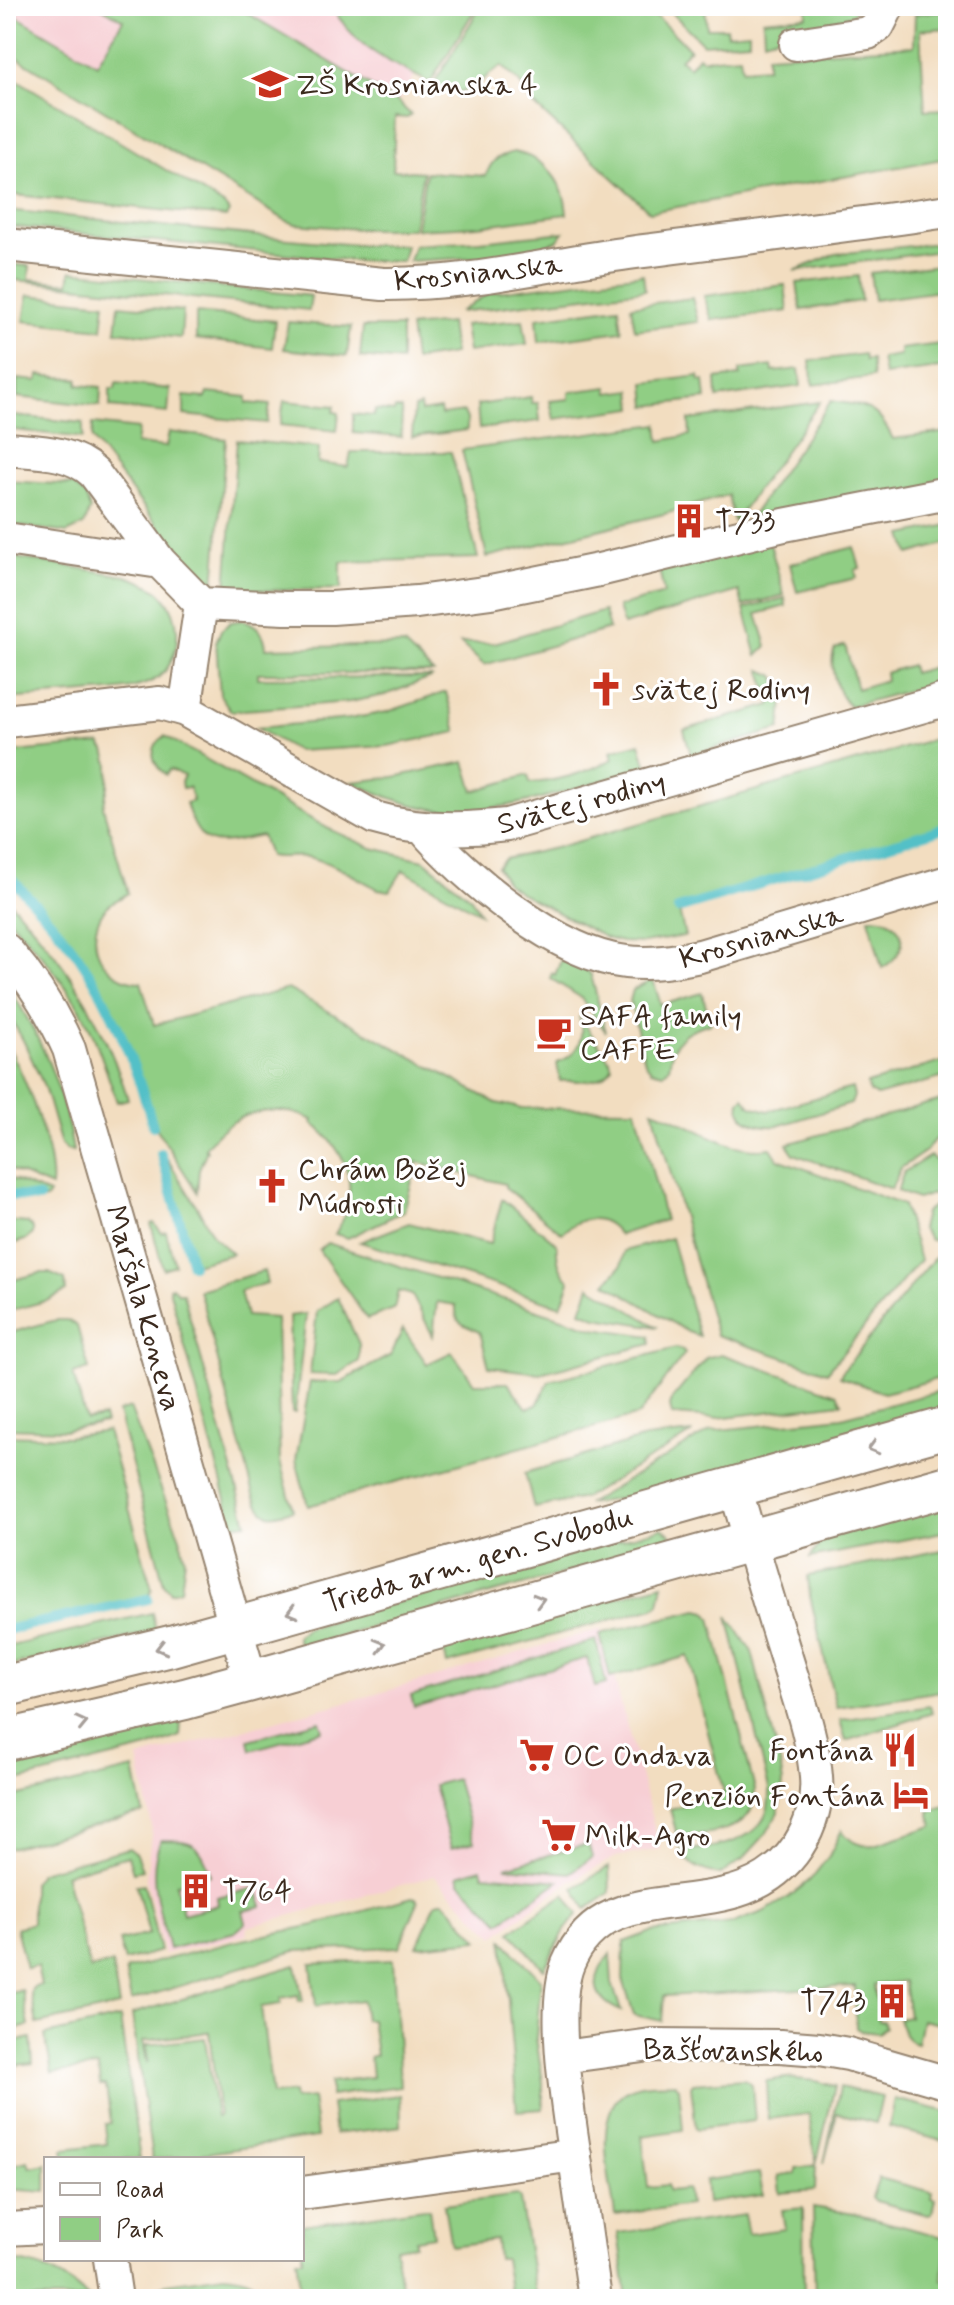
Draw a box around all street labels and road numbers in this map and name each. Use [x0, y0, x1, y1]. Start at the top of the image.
street label: Krosnianska [392, 245, 565, 302]
street label: Svätej rodiny [493, 762, 670, 845]
street label: Krosnianska [675, 895, 849, 979]
street label: Maršala Koneva [95, 1201, 191, 1416]
street label: Trieda arm. gen. Svobodu [319, 1498, 638, 1623]
street label: Bašťovanského [642, 2030, 824, 2073]

